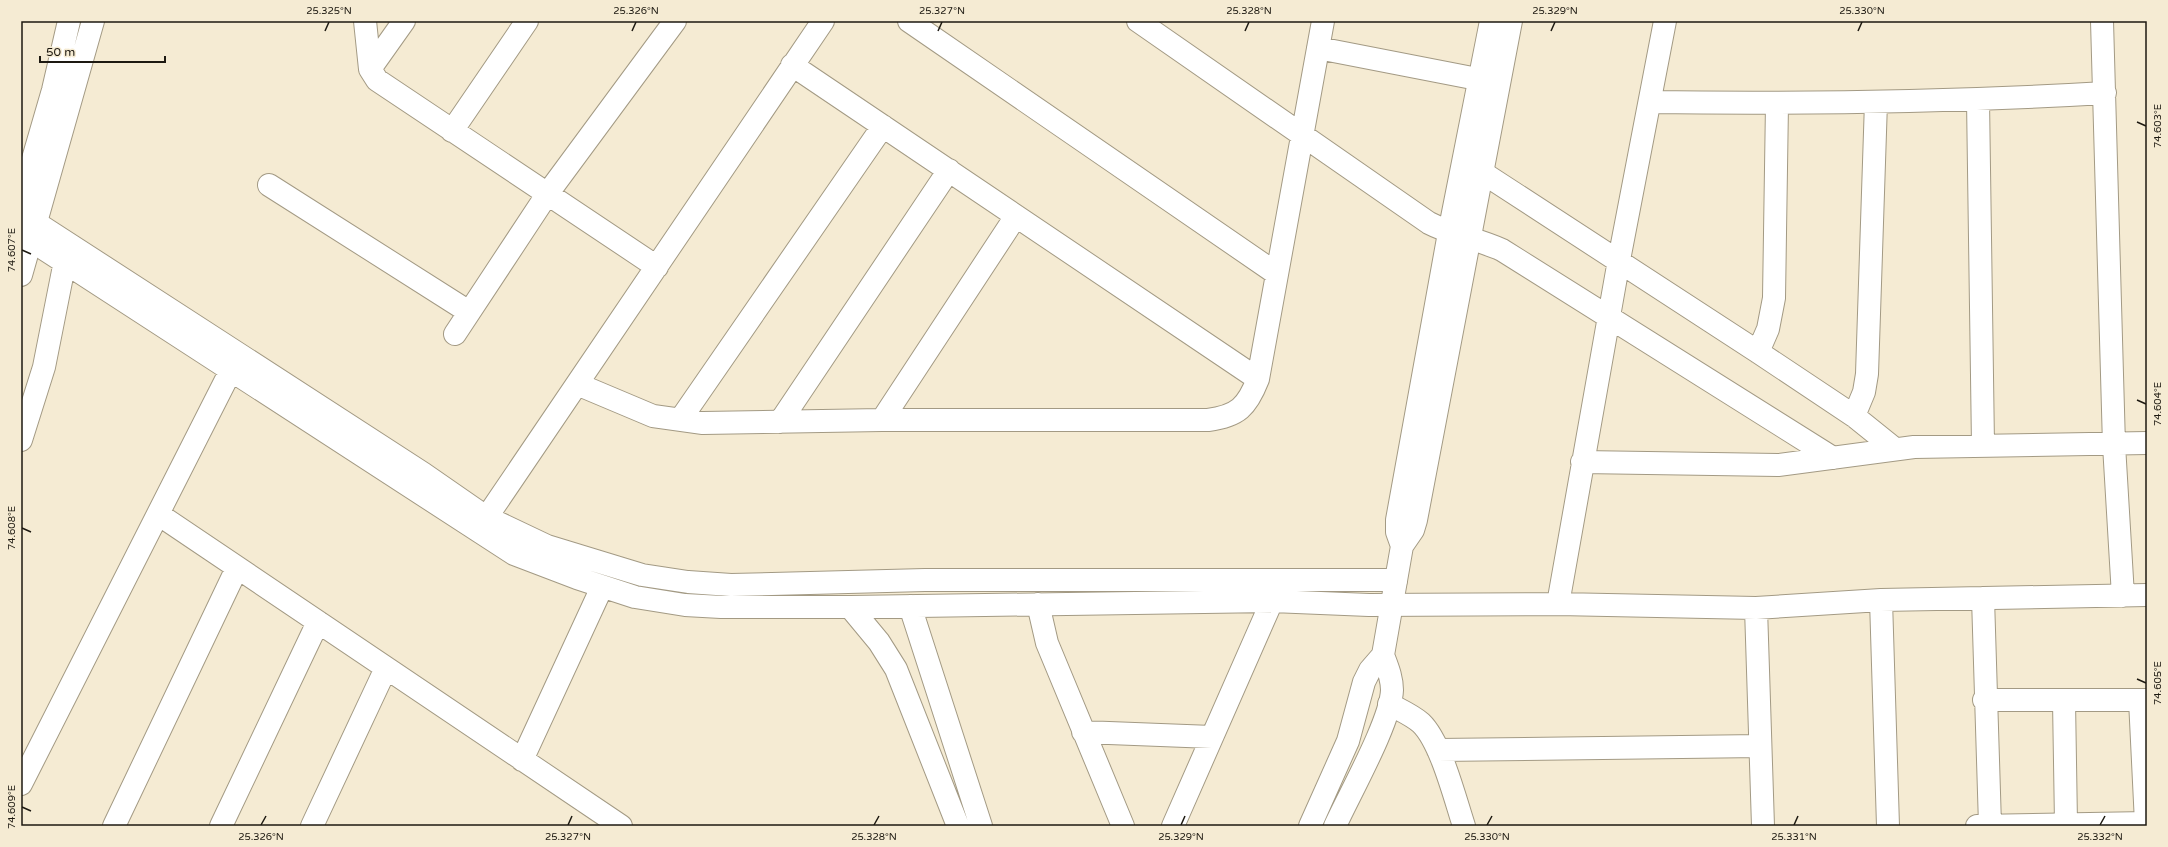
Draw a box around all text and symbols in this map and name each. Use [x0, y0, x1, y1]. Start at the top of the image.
text: 25.325°N [306, 5, 352, 17]
text: 25.326°N [613, 5, 659, 17]
text: 25.327°N [919, 5, 965, 17]
text: 25.328°N [1226, 5, 1272, 17]
text: 25.329°N [1532, 5, 1578, 17]
text: 25.330°N [1839, 5, 1885, 17]
scale bar [40, 38, 165, 64]
text: 50 m [46, 45, 75, 59]
text: 74.603°E [2152, 104, 2164, 148]
text: 74.607°E [6, 228, 18, 272]
text: 74.604°E [2152, 382, 2164, 426]
text: 74.608°E [6, 506, 18, 550]
text: 74.605°E [2152, 661, 2164, 705]
text: 74.609°E [6, 785, 18, 829]
text: 25.326°N [238, 831, 284, 843]
text: 25.327°N [545, 831, 591, 843]
text: 25.328°N [851, 831, 897, 843]
text: 25.329°N [1158, 831, 1204, 843]
text: 25.330°N [1464, 831, 1510, 843]
text: 25.331°N [1771, 831, 1817, 843]
text: 25.332°N [2077, 831, 2123, 843]

